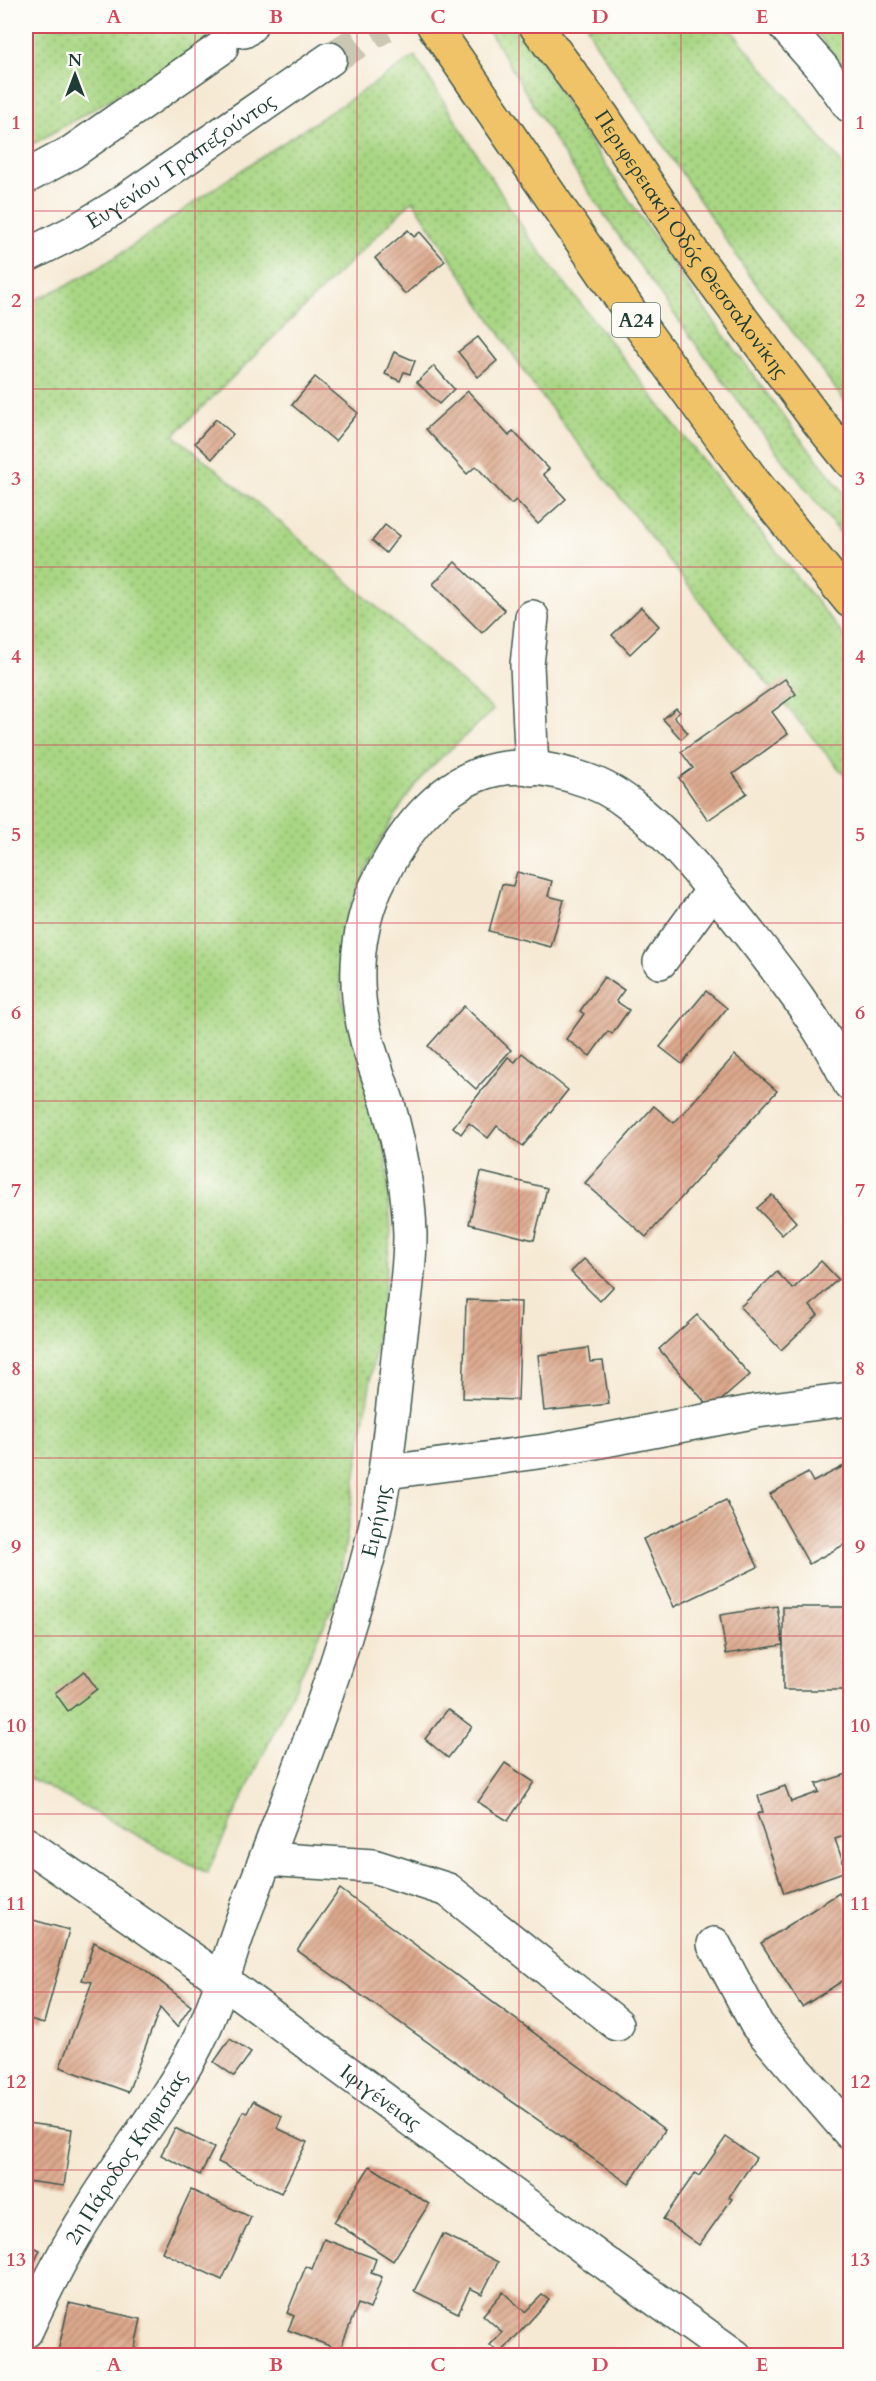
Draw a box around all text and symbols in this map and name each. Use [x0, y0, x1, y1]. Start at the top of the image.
text: A [106, 3, 122, 30]
text: B [269, 3, 283, 30]
text: C [430, 3, 446, 30]
text: D [591, 3, 609, 30]
text: E [756, 3, 768, 30]
north arrow [45, 45, 105, 105]
text: N [68, 50, 82, 72]
street label: Ευγενίου Τραπεζούντος [81, 86, 282, 236]
street label: Περιφερειακή Οδός Θεσσαλονίκης [588, 104, 795, 384]
text: 1 [11, 109, 21, 136]
text: 1 [855, 109, 865, 136]
text: 2 [11, 287, 21, 314]
text: 2 [855, 287, 865, 314]
road number: Α24 [612, 303, 660, 337]
text: 3 [11, 465, 21, 492]
text: 3 [855, 465, 865, 492]
text: 4 [11, 643, 21, 670]
text: 4 [855, 643, 865, 670]
text: 5 [11, 821, 21, 848]
text: 5 [855, 821, 865, 848]
text: 6 [11, 999, 21, 1026]
text: 6 [855, 999, 865, 1026]
text: 7 [11, 1177, 21, 1204]
text: 7 [855, 1177, 865, 1204]
text: 8 [11, 1355, 21, 1382]
text: 8 [855, 1355, 865, 1382]
street label: Ειρήνης [354, 1483, 397, 1560]
text: 9 [11, 1533, 21, 1560]
text: 9 [855, 1533, 865, 1560]
text: 10 [6, 1712, 26, 1739]
text: 10 [850, 1712, 870, 1739]
text: 11 [6, 1890, 26, 1917]
text: 11 [850, 1890, 870, 1917]
street label: Ιφιγένειας [334, 2057, 428, 2137]
street label: 2η Πάροδος Κηφισίας [58, 2064, 194, 2250]
text: 12 [6, 2068, 26, 2095]
text: 12 [850, 2068, 870, 2095]
text: 13 [6, 2246, 26, 2273]
text: 13 [850, 2246, 870, 2273]
text: A [106, 2351, 122, 2378]
text: B [269, 2351, 283, 2378]
text: C [430, 2351, 446, 2378]
text: D [591, 2351, 609, 2378]
text: E [756, 2351, 768, 2378]

